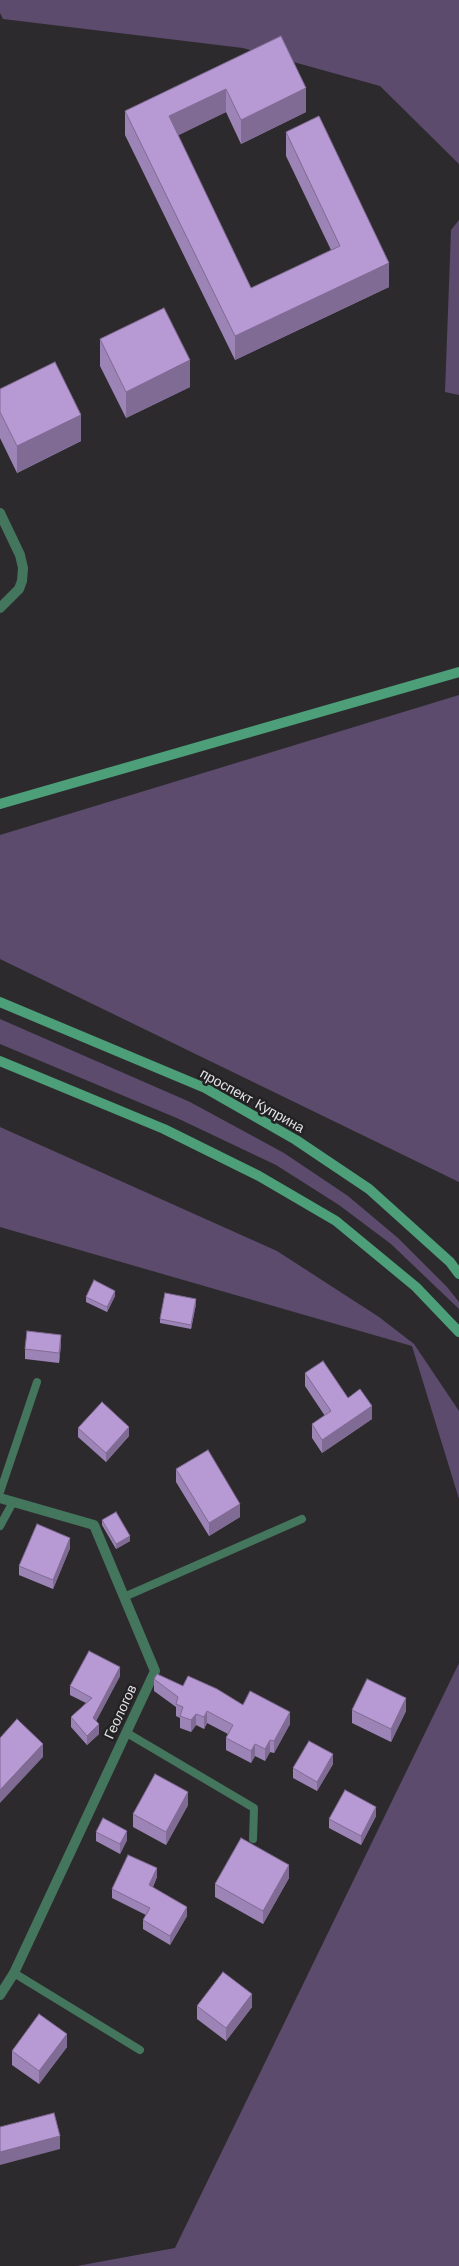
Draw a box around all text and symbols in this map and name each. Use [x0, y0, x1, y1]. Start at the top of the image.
street label: проспект Куприна [197, 1065, 307, 1137]
street label: Геологов [101, 1682, 141, 1742]

